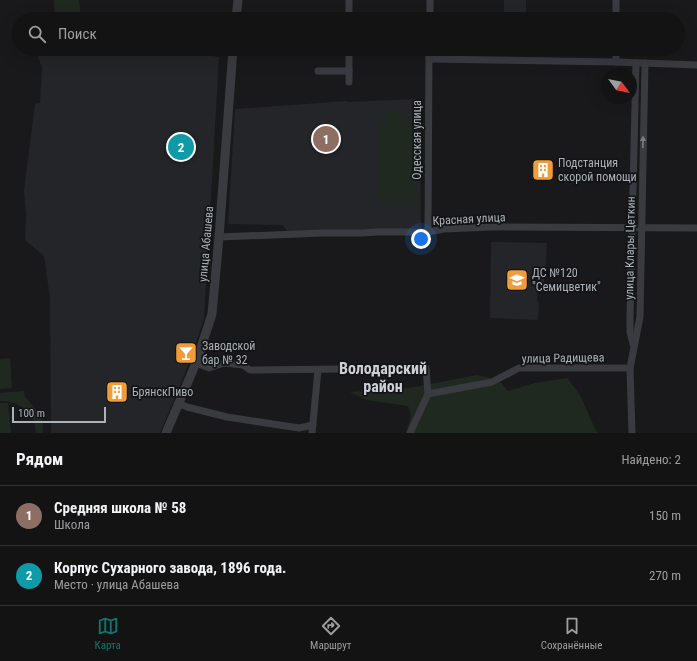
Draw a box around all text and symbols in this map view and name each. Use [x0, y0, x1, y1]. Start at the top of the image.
search box [12, 12, 685, 56]
icon: search [26, 23, 48, 45]
text: Поиск [58, 25, 97, 43]
north arrow [601, 68, 637, 104]
street label: Одесская улица [410, 100, 424, 180]
pin: 1 [313, 124, 339, 154]
pin: 2 [168, 132, 194, 162]
one-way arrow [640, 135, 646, 148]
place label: Подстанция скорой помощи [558, 156, 637, 184]
building icon: Подстанция скорой помощи [530, 157, 556, 183]
street label: улица Клары Цеткин [622, 196, 638, 300]
street label: улица Абашева [196, 205, 216, 283]
street label: Красная улица [432, 210, 506, 228]
your location [411, 229, 431, 249]
place label: ДС №120 "Семицветик" [532, 266, 601, 294]
school or university icon: ДС №120 "Семицветик" [504, 267, 530, 293]
place label: Заводской бар № 32 [202, 339, 255, 367]
bar icon: Заводской бар № 32 [173, 340, 199, 366]
street label: улица Радищева [521, 350, 605, 366]
district label: Володарский район [339, 359, 427, 396]
building icon: БрянскПиво [104, 379, 130, 405]
place label: БрянскПиво [132, 385, 193, 399]
scale bar [12, 405, 106, 424]
text: 100 m [18, 407, 45, 420]
text: Рядом [16, 449, 63, 469]
text: Найдено: 2 [621, 452, 681, 467]
text: Средняя школа № 58 [54, 499, 186, 517]
text: 1 [26, 508, 32, 523]
text: 150 m [649, 508, 681, 523]
text: Школа [54, 517, 90, 532]
text: Корпус Сухарного завода, 1896 года. [54, 559, 286, 577]
text: 2 [26, 568, 32, 583]
text: 270 m [649, 568, 681, 583]
text: Место · улица Абашева [54, 577, 179, 592]
tab: Карта [95, 615, 121, 652]
tab: Маршрут [310, 615, 351, 652]
tab: Сохранённые [541, 615, 602, 652]

